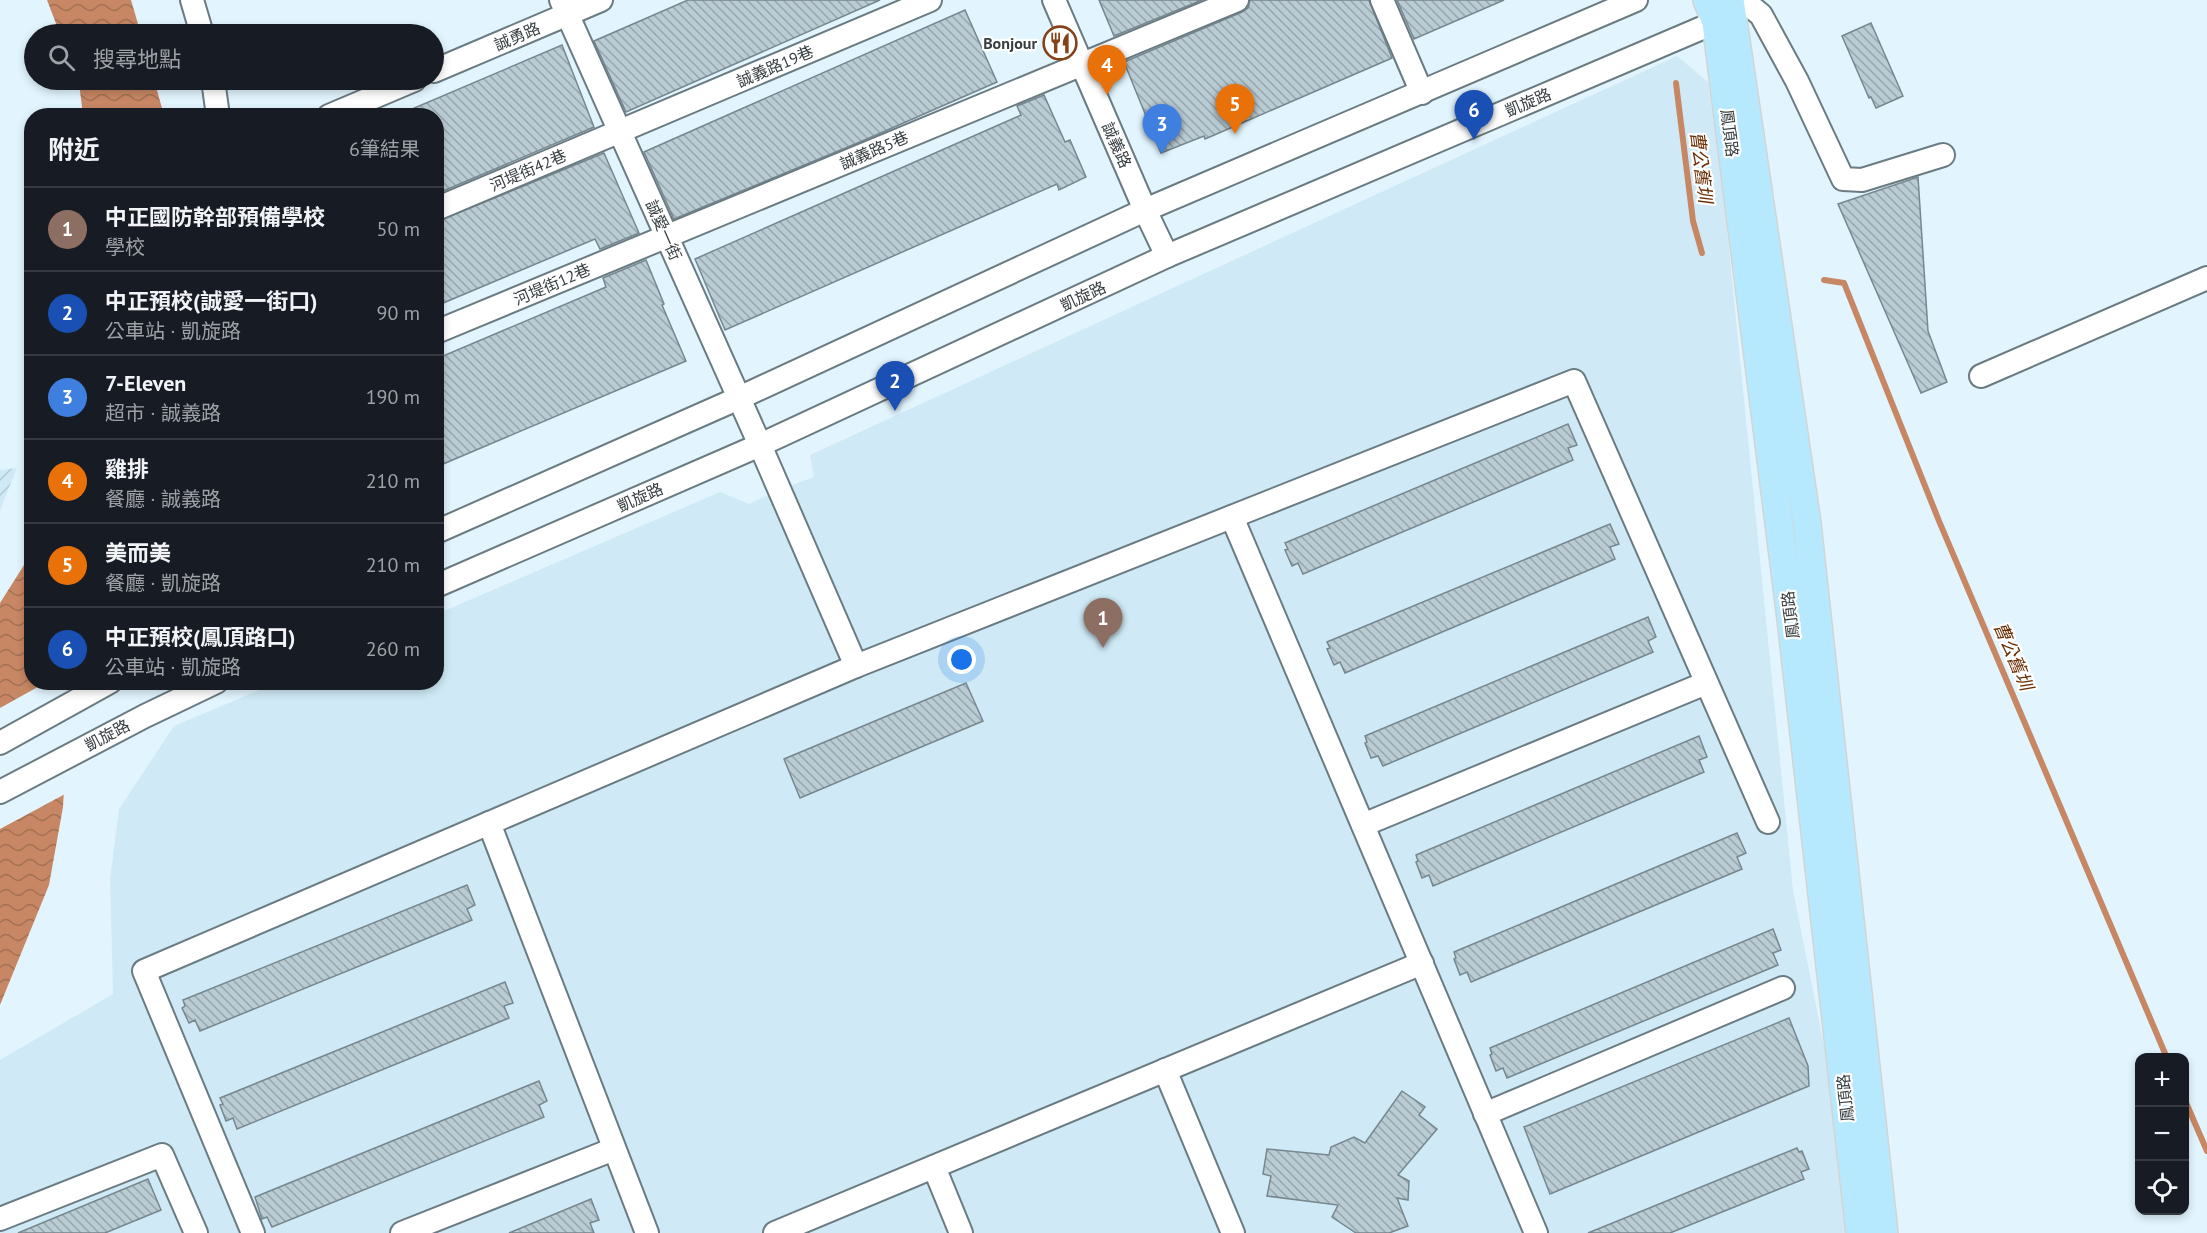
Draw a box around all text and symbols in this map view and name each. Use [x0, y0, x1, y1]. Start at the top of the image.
street label: 誠勇路 [491, 17, 543, 55]
search box [24, 24, 444, 90]
restaurant icon: Bonjour [1042, 25, 1078, 61]
place label: Bonjour [983, 33, 1037, 53]
icon: search [45, 41, 78, 74]
street label: 誠義路19巷 [734, 41, 816, 91]
text: 搜尋地點 [93, 45, 181, 73]
pin: 4 [1088, 46, 1126, 95]
street label: 凱旋路 [1502, 83, 1554, 121]
pin: 5 [1216, 84, 1254, 134]
pin: 6 [1454, 90, 1494, 140]
pin: 3 [1142, 104, 1182, 154]
street label: 鳳頂路 [1717, 108, 1743, 158]
street label: 誠義路 [1098, 119, 1136, 171]
street label: 誠義路5巷 [837, 127, 911, 173]
water label: 曹公舊圳 [1686, 130, 1718, 207]
text: 附近 [48, 133, 100, 166]
text: 6筆結果 [349, 136, 420, 162]
street label: 河堤街42巷 [487, 145, 569, 195]
street label: 誠愛一街 [642, 197, 686, 263]
text: 中正國防幹部預備學校 [105, 203, 325, 231]
text: 1 [62, 216, 73, 242]
text: 50 m [377, 216, 420, 242]
text: 學校 [105, 234, 145, 260]
street label: 河堤街12巷 [511, 259, 593, 309]
street label: 凱旋路 [1057, 277, 1109, 315]
text: 中正預校(誠愛一街口) [105, 287, 317, 315]
text: 2 [62, 300, 73, 326]
text: 90 m [377, 300, 420, 326]
text: 公車站 · 凱旋路 [105, 318, 241, 344]
pin: 2 [876, 362, 914, 411]
text: 7-Eleven [105, 369, 186, 397]
text: 3 [62, 384, 73, 410]
text: 190 m [366, 384, 420, 410]
text: 超市 · 誠義路 [105, 400, 221, 426]
text: 雞排 [105, 455, 149, 483]
text: 4 [62, 468, 73, 494]
text: 210 m [366, 468, 420, 494]
street label: 凱旋路 [614, 478, 666, 516]
text: 餐廳 · 誠義路 [105, 486, 221, 512]
text: 美而美 [105, 539, 171, 567]
text: 5 [62, 552, 73, 578]
text: 210 m [366, 552, 420, 578]
text: 餐廳 · 凱旋路 [105, 570, 221, 596]
street label: 鳳頂路 [1777, 590, 1803, 640]
pin: 1 [1084, 598, 1122, 648]
water label: 曹公舊圳 [1989, 618, 2039, 696]
text: 中正預校(鳳頂路口) [105, 623, 295, 651]
text: 6 [62, 636, 73, 662]
text: 260 m [366, 636, 420, 662]
your location [947, 645, 976, 674]
text: 公車站 · 凱旋路 [105, 654, 241, 680]
street label: 凱旋路 [81, 715, 133, 755]
map controls [2135, 1053, 2189, 1215]
button: + [2135, 1053, 2189, 1107]
street label: 鳳頂路 [1833, 1073, 1857, 1123]
button: − [2135, 1107, 2189, 1161]
button: locate [2135, 1161, 2189, 1215]

